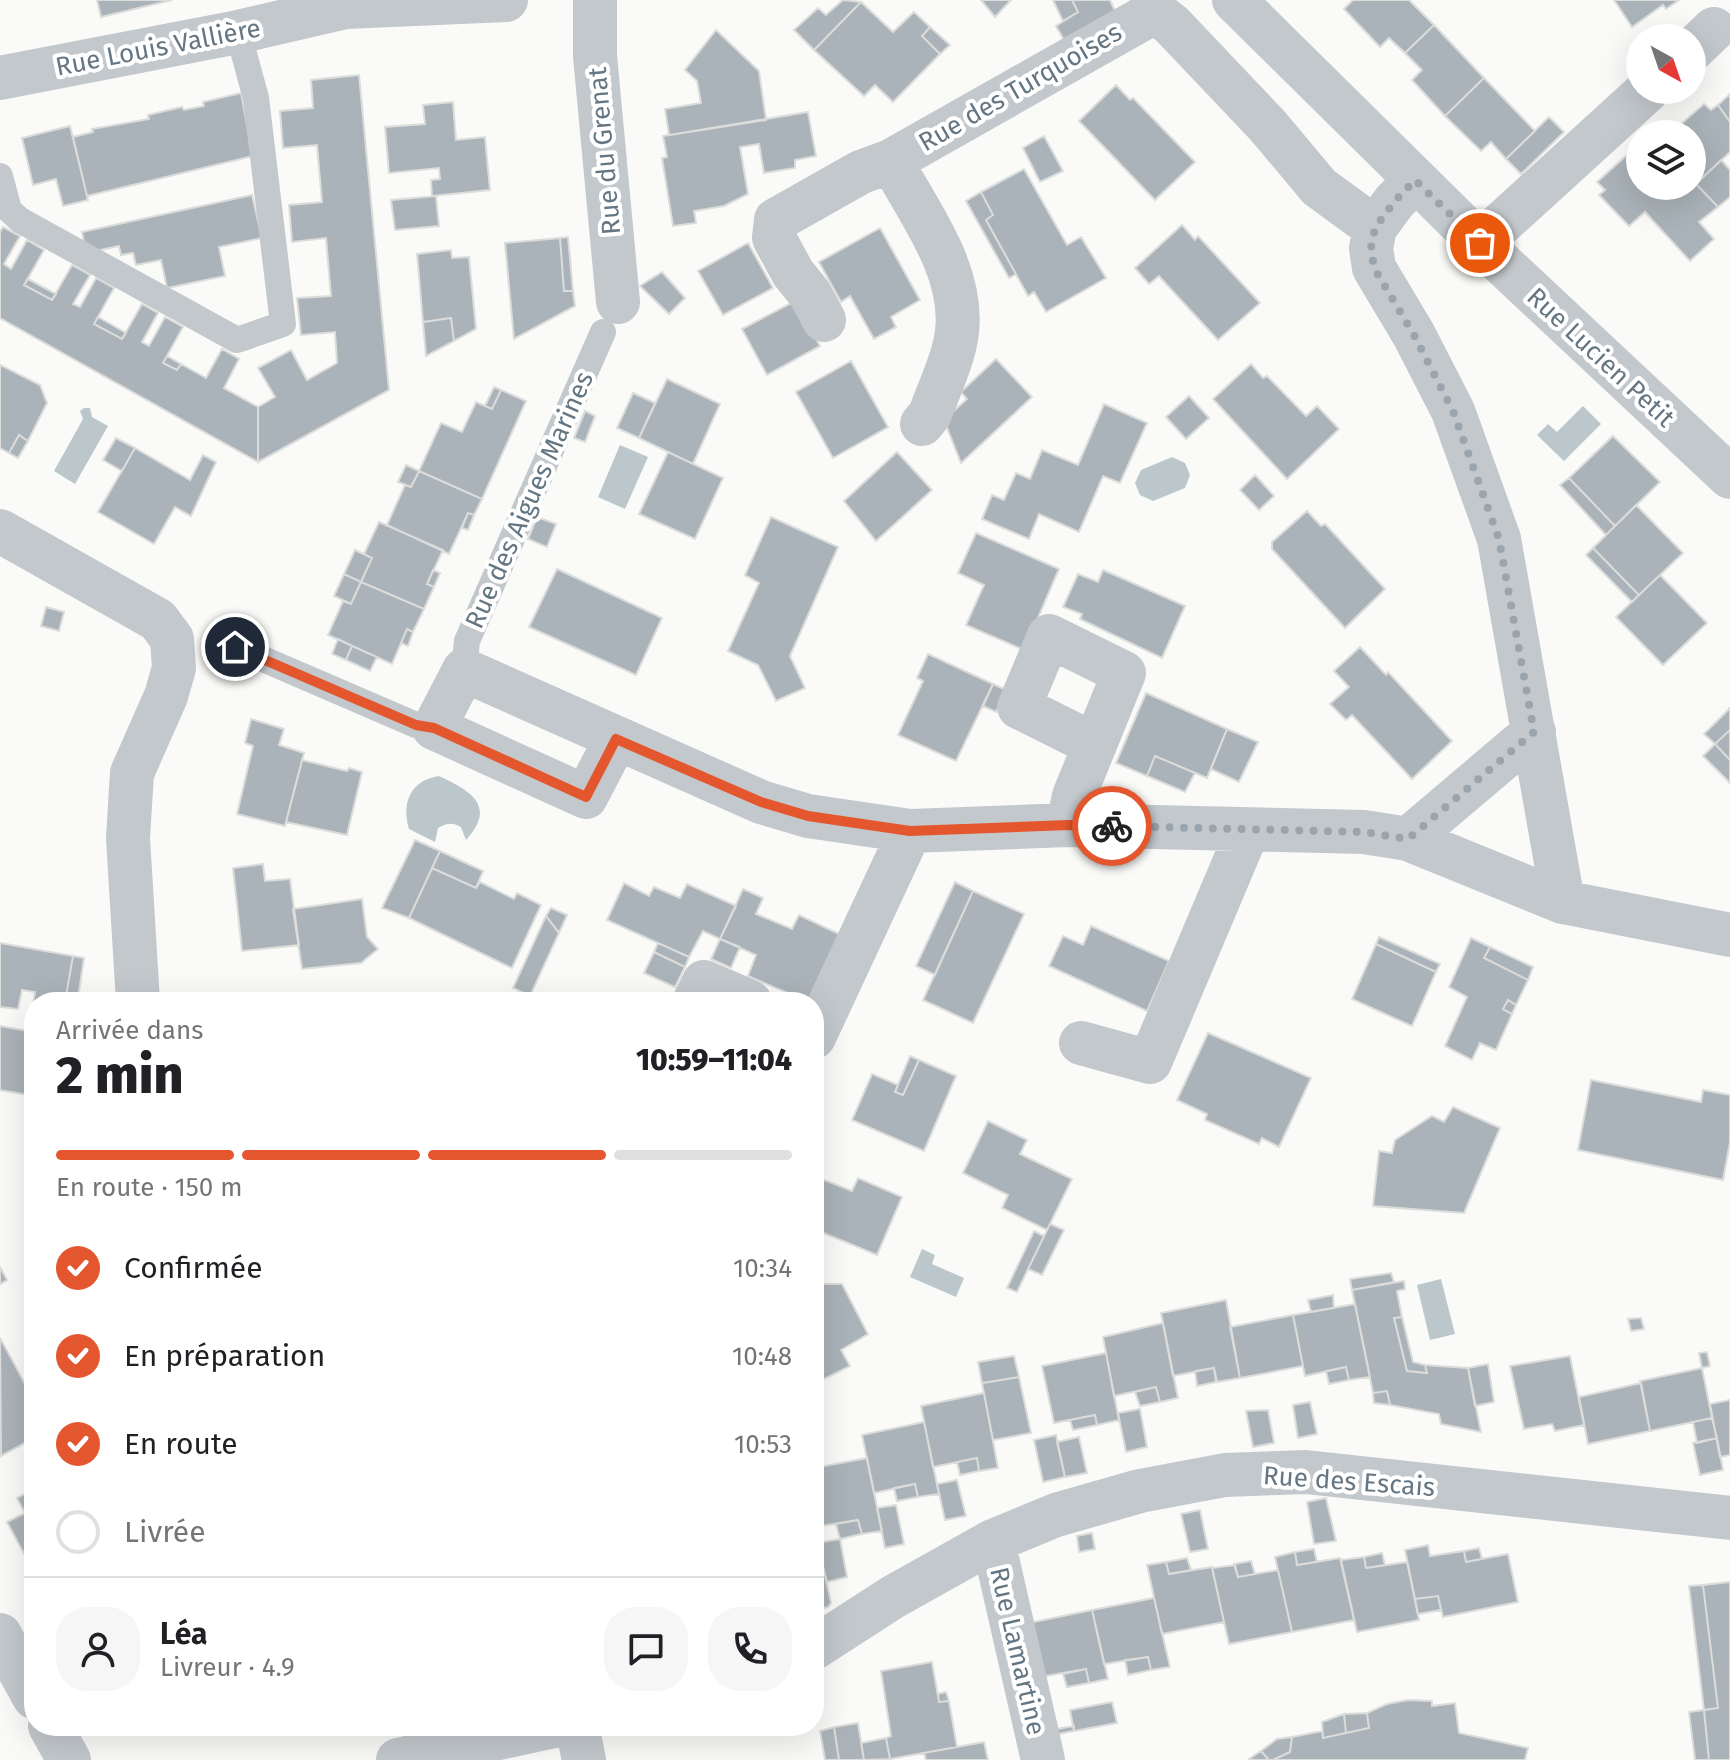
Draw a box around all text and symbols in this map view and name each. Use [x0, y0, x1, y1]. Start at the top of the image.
street label: Rue Louis Vallière [53, 12, 263, 83]
street label: Rue des Turquoises [913, 17, 1127, 158]
north arrow [1626, 24, 1706, 104]
map controls [1626, 24, 1706, 200]
street label: Rue du Grenat [582, 65, 627, 236]
button: layers [1626, 120, 1706, 200]
pin [1446, 209, 1514, 277]
icon: bag [1458, 221, 1502, 265]
street label: Rue Lucien Petit [1521, 281, 1681, 434]
street label: Rue des Aigues Marines [459, 367, 600, 633]
pin [201, 613, 269, 681]
icon: home [213, 625, 257, 669]
courier [1072, 786, 1152, 866]
icon: bike [1090, 804, 1134, 848]
text: Arrivée dans [56, 1015, 203, 1046]
text: 10:59–11:04 [636, 1042, 792, 1078]
text: 2 min [56, 1044, 183, 1107]
text: En route · 150 m [56, 1172, 243, 1203]
icon: check [56, 1246, 100, 1290]
text: Confirmée [124, 1250, 263, 1286]
text: 10:34 [733, 1253, 792, 1284]
icon: check [56, 1334, 100, 1378]
text: En préparation [124, 1338, 325, 1374]
text: 10:48 [732, 1341, 792, 1372]
icon: check [56, 1422, 100, 1466]
text: En route [124, 1426, 238, 1462]
text: 10:53 [734, 1429, 792, 1460]
street label: Rue des Escais [1262, 1460, 1436, 1503]
text: Livrée [124, 1514, 206, 1550]
street label: Rue Lamartine [983, 1564, 1052, 1738]
button: person [56, 1607, 140, 1691]
button: chat [604, 1607, 688, 1691]
button: phone [708, 1607, 792, 1691]
text: Léa [160, 1616, 207, 1652]
text: Livreur · 4.9 [160, 1652, 295, 1683]

